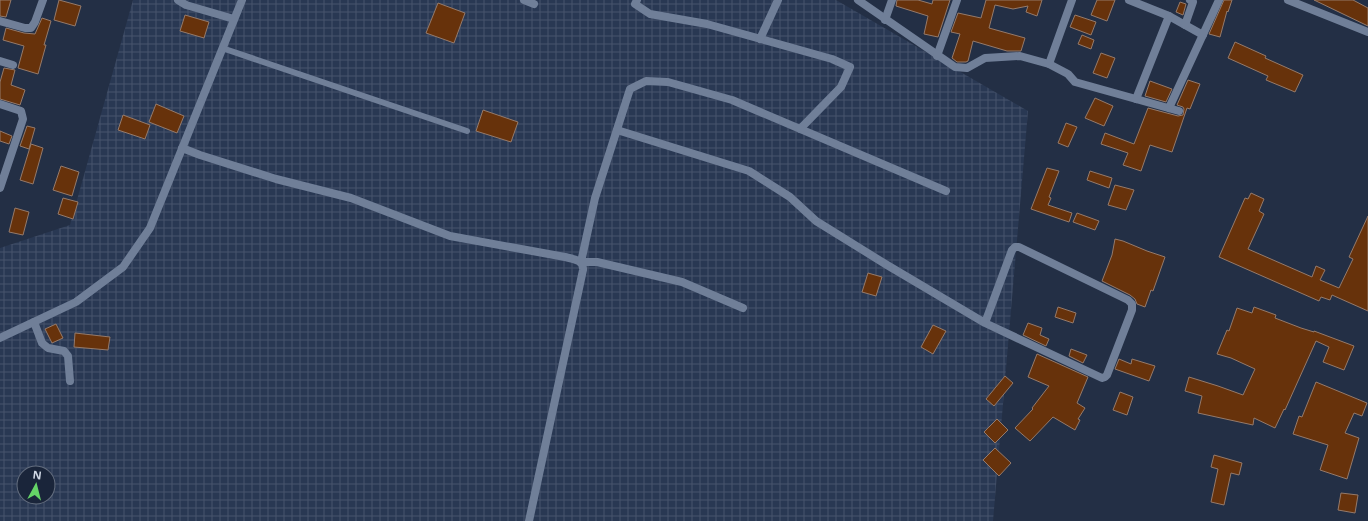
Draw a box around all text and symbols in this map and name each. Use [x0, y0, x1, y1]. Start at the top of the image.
north arrow [16, 465, 56, 505]
text: N [32, 467, 43, 483]

